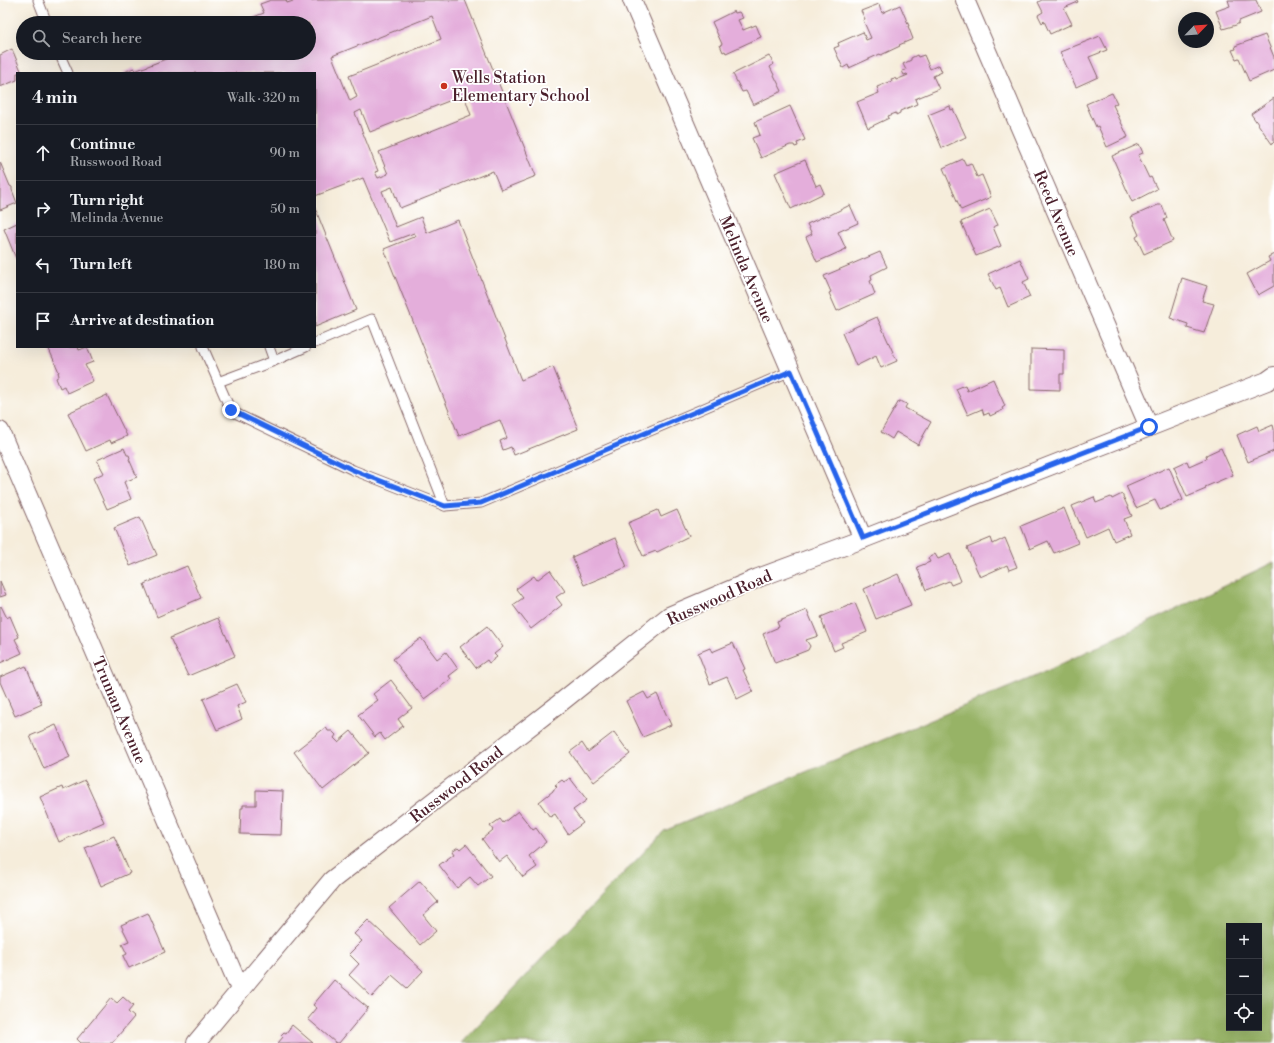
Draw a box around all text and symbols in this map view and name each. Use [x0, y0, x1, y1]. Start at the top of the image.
north arrow [1178, 12, 1214, 48]
search box [16, 16, 316, 60]
icon: search [30, 27, 52, 49]
text: Search here [62, 29, 142, 48]
place label: Wells Station Elementary School [451, 68, 590, 106]
marker: Wells Station Elementary School [439, 81, 449, 91]
text: 4 min [32, 87, 77, 109]
text: Walk · 320 m [227, 90, 300, 106]
text: Continue [70, 135, 135, 154]
icon: ahead [32, 142, 54, 164]
text: 90 m [269, 145, 300, 161]
text: Russwood Road [70, 154, 162, 170]
street label: Reed Avenue [1029, 167, 1083, 260]
text: Turn right [70, 191, 144, 210]
icon: right [32, 198, 54, 220]
text: 50 m [270, 201, 300, 217]
text: Melinda Avenue [70, 210, 163, 226]
street label: Melinda Avenue [714, 213, 778, 326]
icon: left [32, 254, 54, 276]
text: Turn left [70, 255, 132, 274]
text: 180 m [264, 257, 300, 273]
icon: arrive [32, 310, 54, 332]
text: Arrive at destination [70, 311, 214, 330]
route end [222, 401, 240, 419]
route start [1140, 418, 1158, 436]
street label: Russwood Road [664, 566, 775, 630]
street label: Truman Avenue [87, 654, 151, 767]
street label: Russwood Road [406, 742, 507, 827]
map controls [1226, 923, 1262, 1031]
button: + [1226, 923, 1262, 959]
button: − [1226, 959, 1262, 995]
button: locate [1226, 995, 1262, 1031]

